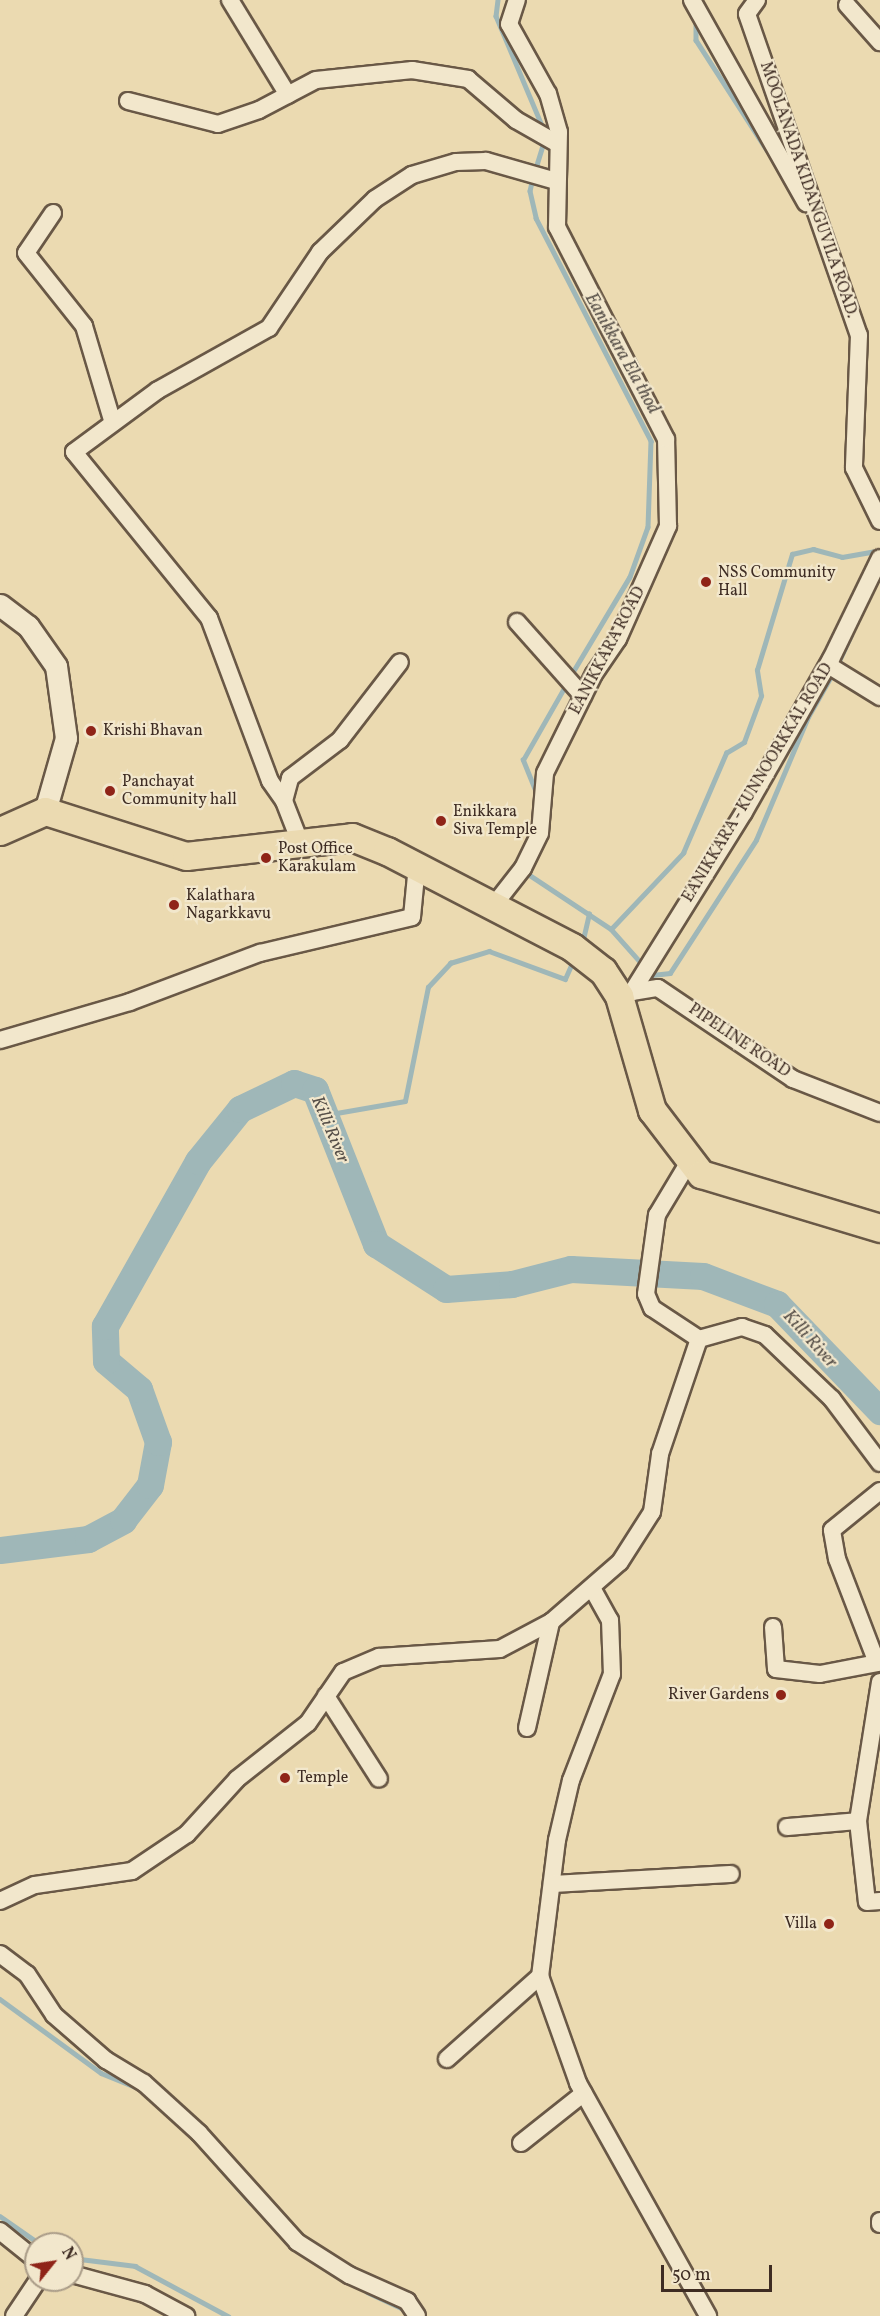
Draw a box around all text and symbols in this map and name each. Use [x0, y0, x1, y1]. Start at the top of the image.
street label: MOOLANADA KIDANGUVILA ROAD. [755, 59, 861, 321]
water label: Eanikkara Ela thod [579, 290, 663, 418]
place label: NSS Community Hall [718, 563, 836, 601]
marker: NSS Community Hall [699, 575, 713, 589]
street label: EANIKKARA ROAD [566, 584, 650, 718]
street label: EANIKKARA - KUNNOORKKAL ROAD [679, 660, 837, 906]
place label: Krishi Bhavan [103, 721, 203, 741]
marker: Krishi Bhavan [84, 724, 98, 738]
place label: Panchayat Community hall [122, 772, 237, 810]
marker: Panchayat Community hall [103, 784, 117, 798]
place label: Enikkara Siva Temple [453, 802, 538, 840]
marker: Enikkara Siva Temple [434, 814, 448, 828]
place label: Post Office Karakulam [278, 839, 356, 877]
marker: Post Office Karakulam [259, 851, 273, 865]
place label: Kalathara Nagarkkavu [186, 886, 271, 924]
marker: Kalathara Nagarkkavu [167, 898, 181, 912]
street label: PIPELINE ROAD [685, 1000, 793, 1082]
water label: Killi River [305, 1093, 353, 1167]
water label: Killi River [777, 1307, 841, 1373]
place label: River Gardens [668, 1685, 769, 1705]
marker: River Gardens [774, 1688, 788, 1702]
place label: Temple [297, 1768, 348, 1788]
marker: Temple [278, 1771, 292, 1785]
place label: Villa [784, 1914, 817, 1934]
marker: Villa [822, 1917, 836, 1931]
north arrow [24, 2232, 84, 2292]
text: N [55, 2243, 80, 2265]
scale bar [664, 2253, 775, 2291]
text: 50 m [672, 2263, 711, 2288]

